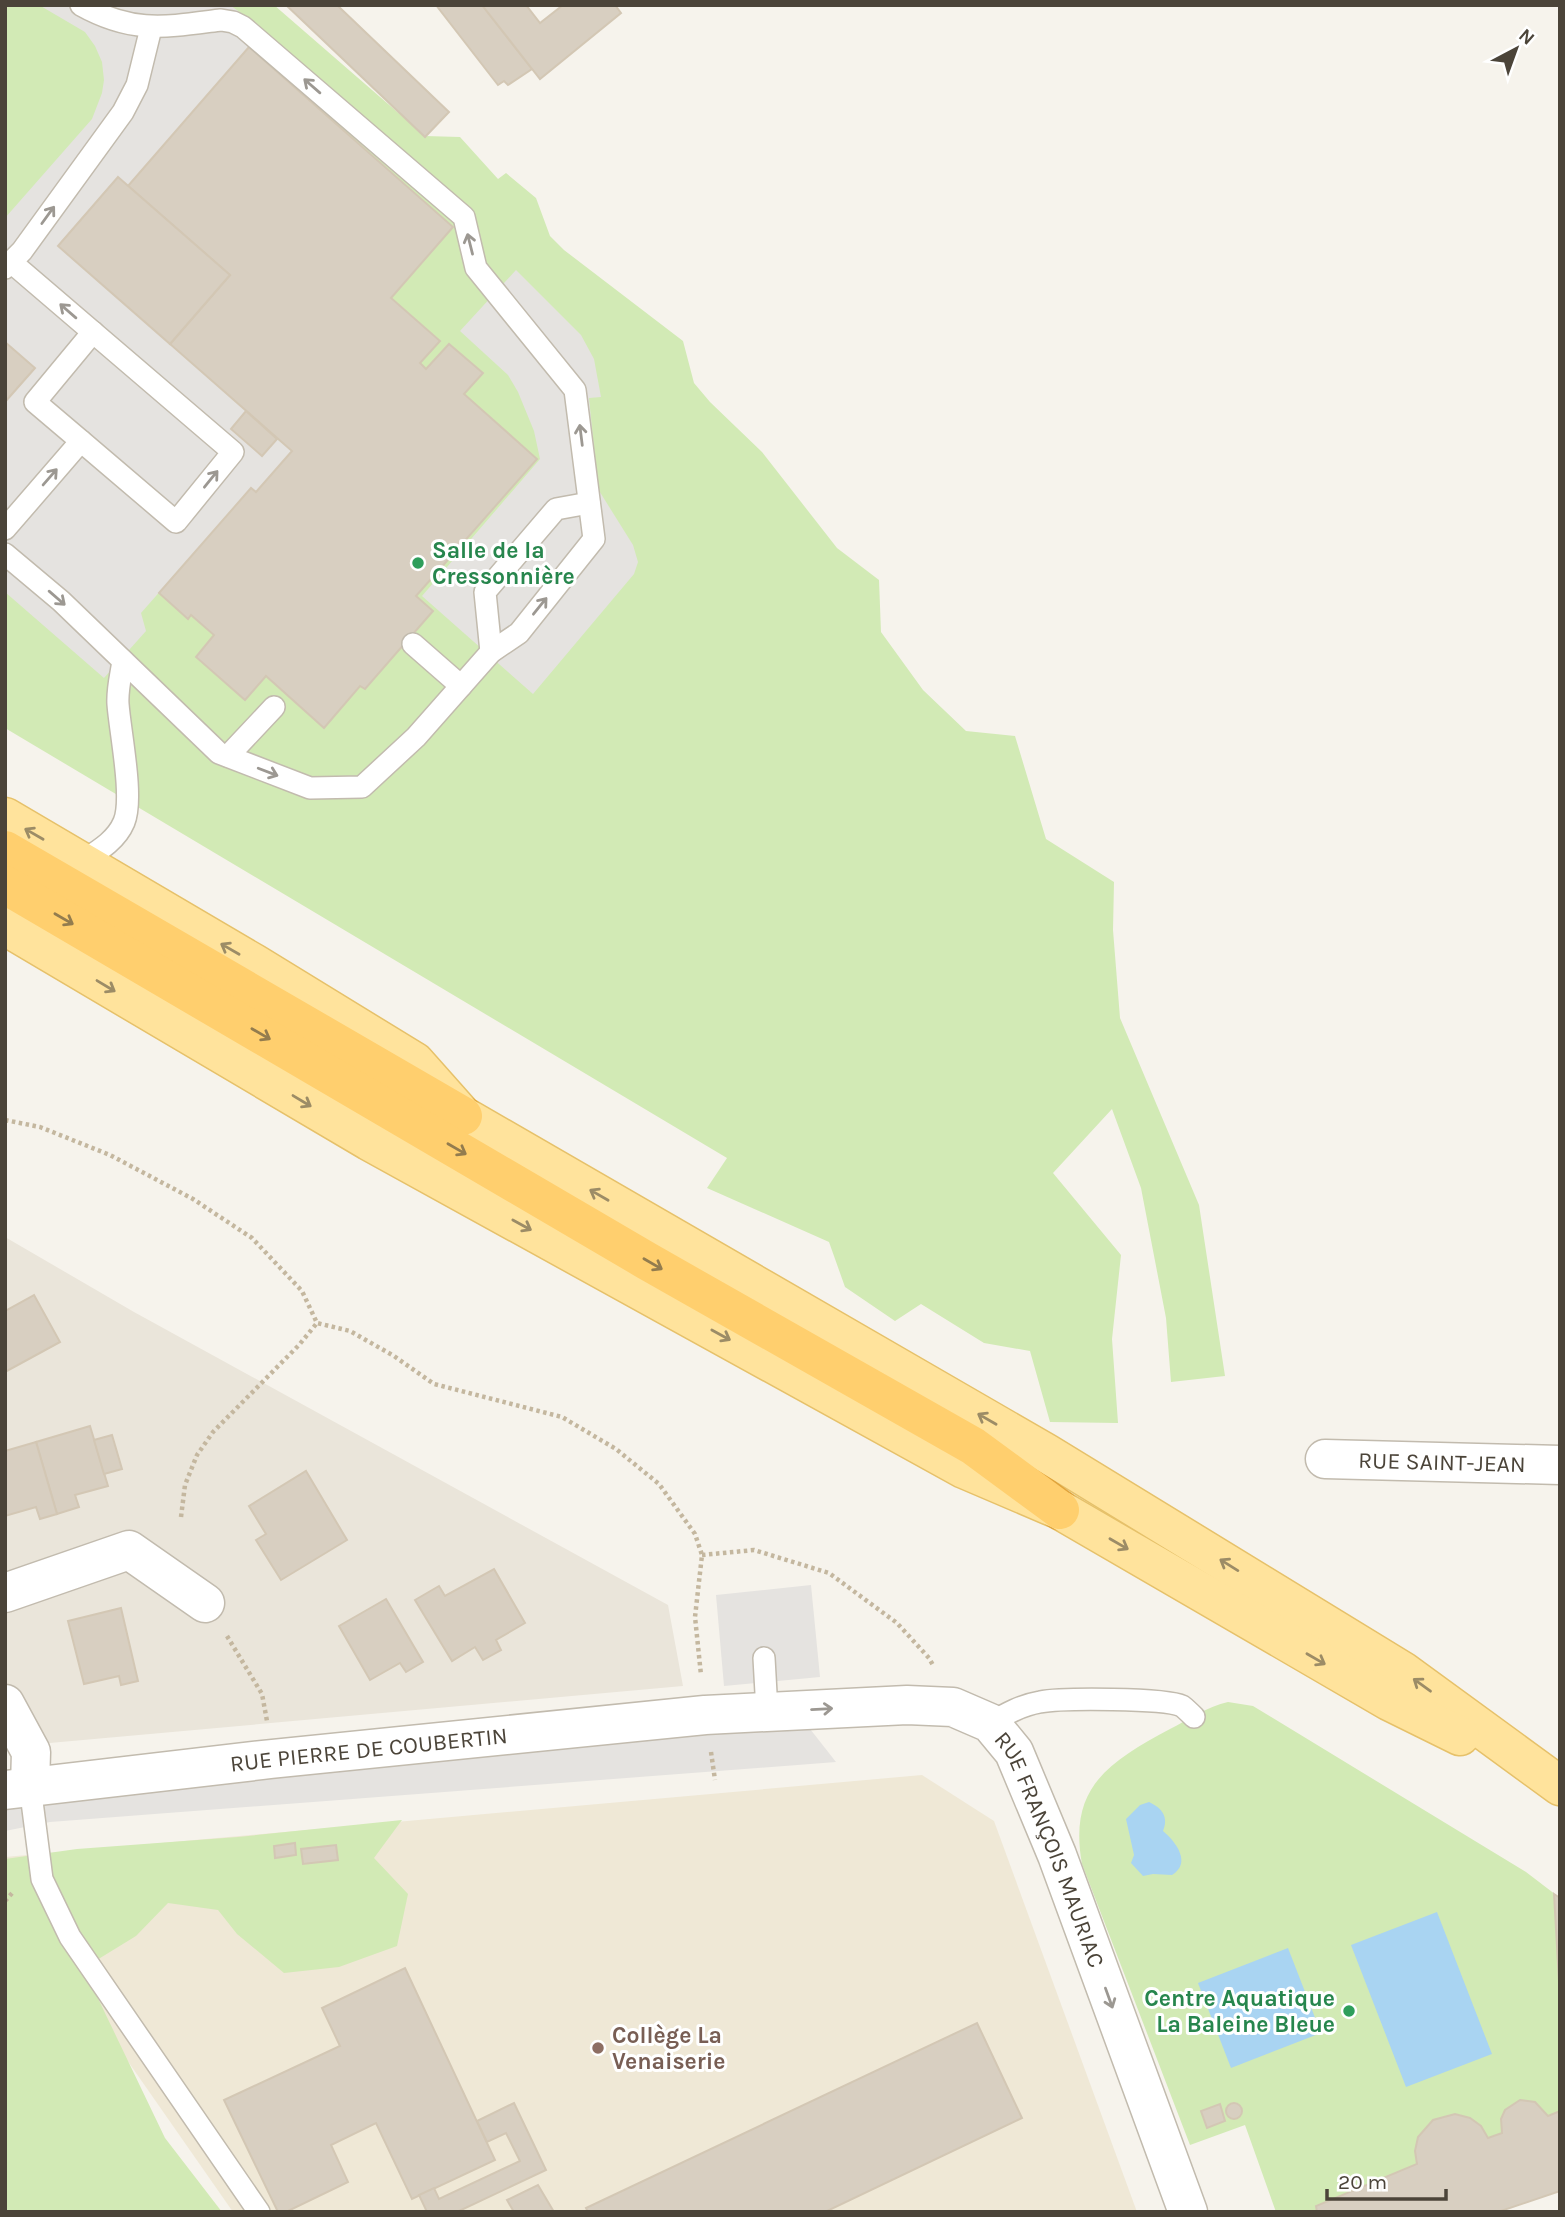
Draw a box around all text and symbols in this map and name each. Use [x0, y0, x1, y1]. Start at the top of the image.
north arrow [1481, 14, 1551, 84]
text: N [1514, 24, 1539, 50]
one-way arrow [304, 78, 322, 94]
one-way arrow [40, 206, 55, 225]
one-way arrow [463, 233, 476, 256]
one-way arrow [60, 303, 78, 319]
one-way arrow [574, 424, 587, 447]
one-way arrow [42, 468, 58, 486]
one-way arrow [203, 471, 218, 489]
place label: Salle de la Cressonnière [432, 537, 575, 590]
marker: Salle de la Cressonnière [410, 555, 426, 571]
one-way arrow [48, 590, 66, 606]
one-way arrow [532, 598, 548, 616]
one-way arrow [256, 766, 278, 779]
one-way arrow [24, 827, 45, 840]
one-way arrow [54, 913, 74, 927]
one-way arrow [221, 942, 241, 956]
one-way arrow [96, 979, 116, 993]
one-way arrow [250, 1027, 270, 1041]
one-way arrow [292, 1094, 312, 1108]
one-way arrow [446, 1142, 466, 1156]
one-way arrow [589, 1187, 609, 1201]
one-way arrow [511, 1218, 531, 1232]
one-way arrow [643, 1257, 663, 1271]
one-way arrow [710, 1328, 731, 1342]
one-way arrow [977, 1411, 997, 1425]
street label: RUE SAINT-JEAN [1358, 1447, 1526, 1478]
one-way arrow [1109, 1537, 1129, 1551]
one-way arrow [1219, 1557, 1239, 1571]
one-way arrow [1306, 1652, 1326, 1666]
one-way arrow [1413, 1678, 1431, 1693]
one-way arrow [811, 1702, 834, 1715]
street label: RUE PIERRE DE COUBERTIN [229, 1722, 509, 1778]
street label: RUE FRANÇOIS MAURIAC [989, 1726, 1110, 1971]
place label: Centre Aquatique La Baleine Bleue [1144, 1985, 1335, 2038]
one-way arrow [1103, 1986, 1116, 2008]
marker: Centre Aquatique La Baleine Bleue [1341, 2003, 1357, 2019]
place label: Collège La Venaiserie [612, 2022, 726, 2075]
marker: Collège La Venaiserie [590, 2040, 606, 2056]
scale bar [1327, 2158, 1446, 2202]
text: 20 m [1338, 2170, 1387, 2194]

